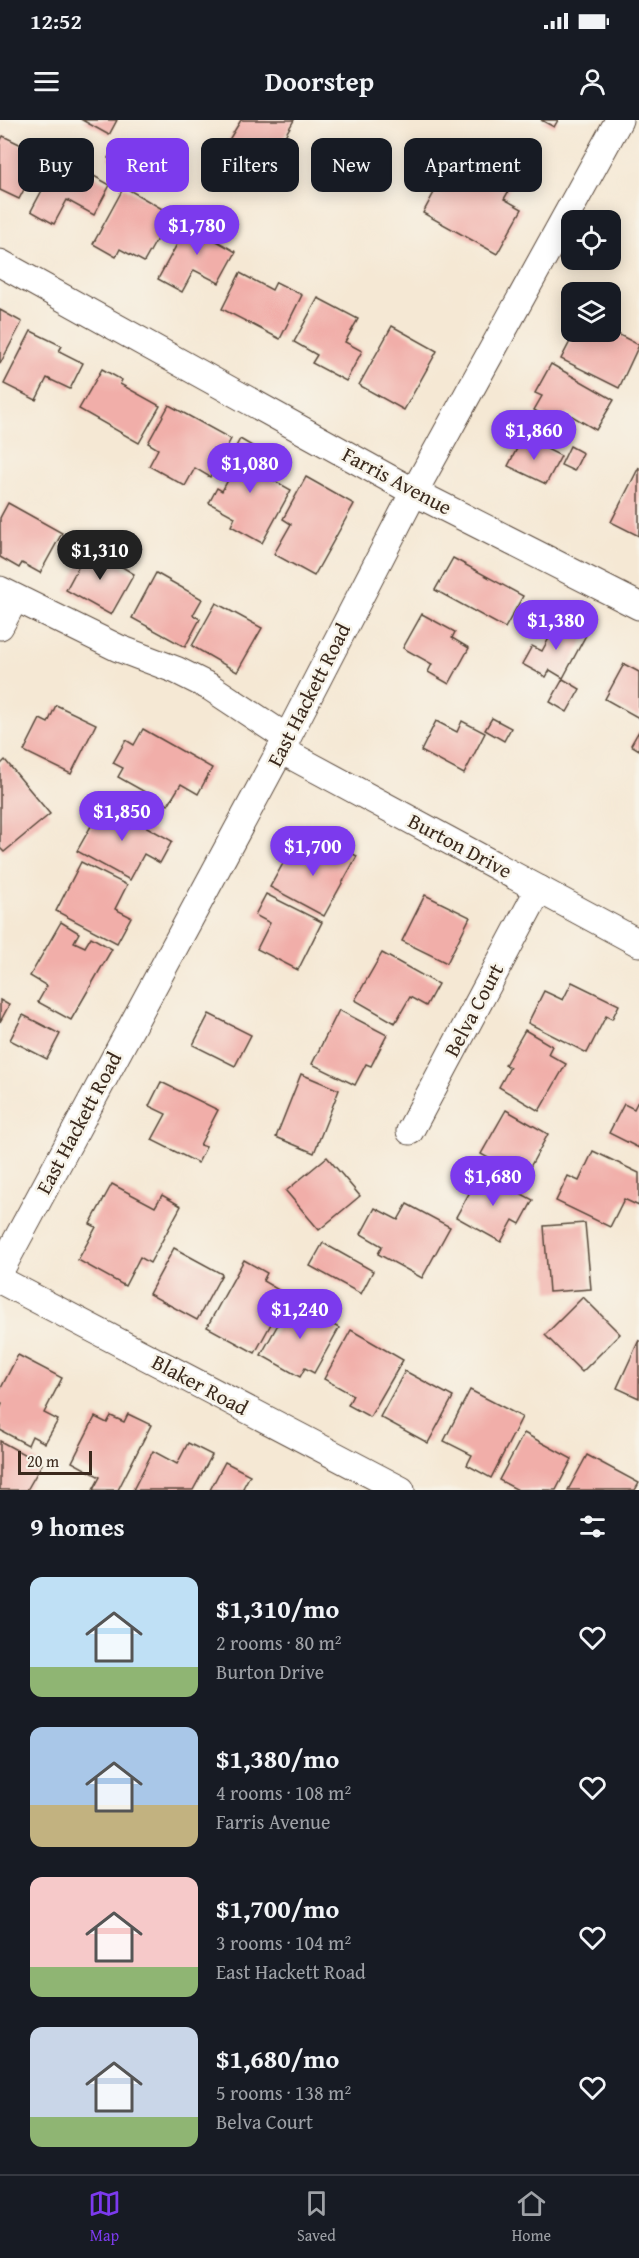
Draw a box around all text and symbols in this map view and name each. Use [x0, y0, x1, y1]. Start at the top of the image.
text: 12:52 [30, 5, 82, 37]
text: Doorstep [265, 61, 374, 101]
icon: menu [30, 65, 63, 98]
icon: person [576, 65, 609, 98]
chip: Buy [18, 138, 94, 192]
chip: Rent [106, 138, 189, 192]
chip: Filters [201, 138, 299, 192]
chip: New [311, 138, 392, 192]
chip: Apartment [404, 138, 542, 192]
pin: $1,780 [148, 205, 246, 256]
text: $1,780 [168, 210, 226, 239]
map controls [561, 210, 621, 342]
button: locate [561, 210, 621, 270]
button: layers [561, 282, 621, 342]
pin: $1,860 [485, 410, 583, 461]
text: $1,860 [505, 415, 563, 444]
street label: Farris Avenue [337, 439, 458, 522]
pin: $1,080 [201, 443, 299, 494]
text: $1,080 [221, 448, 279, 477]
pin: $1,310 [51, 530, 149, 581]
text: $1,310 [71, 535, 129, 564]
pin: $1,380 [507, 600, 605, 651]
text: $1,380 [527, 605, 585, 634]
street label: East Hackett Road [259, 617, 358, 772]
pin: $1,850 [73, 791, 171, 842]
text: $1,850 [93, 796, 151, 825]
street label: Burton Drive [403, 805, 518, 886]
pin: $1,700 [264, 826, 362, 877]
text: $1,700 [284, 831, 342, 860]
street label: Belva Court [436, 957, 511, 1062]
street label: East Hackett Road [28, 1045, 130, 1199]
pin: $1,680 [444, 1156, 542, 1207]
text: $1,680 [464, 1161, 522, 1190]
pin: $1,240 [251, 1289, 349, 1340]
text: $1,240 [271, 1294, 329, 1323]
street label: Blaker Road [147, 1346, 255, 1423]
scale bar [18, 1448, 92, 1476]
text: 20 m [27, 1449, 59, 1473]
text: 9 homes [30, 1507, 125, 1546]
icon: filters [576, 1510, 609, 1543]
text: $1,310/mo [216, 1589, 339, 1628]
icon: home [78, 1601, 150, 1673]
icon: heart [576, 1621, 609, 1654]
text: 2 rooms · 80 m² [216, 1628, 342, 1657]
text: Burton Drive [216, 1657, 324, 1686]
text: $1,380/mo [216, 1739, 339, 1778]
icon: home [78, 1751, 150, 1823]
icon: heart [576, 1771, 609, 1804]
text: 4 rooms · 108 m² [216, 1778, 351, 1807]
text: Farris Avenue [216, 1807, 330, 1836]
text: $1,700/mo [216, 1889, 339, 1928]
icon: home [78, 1901, 150, 1973]
icon: heart [576, 1921, 609, 1954]
text: 3 rooms · 104 m² [216, 1928, 351, 1957]
text: East Hackett Road [216, 1957, 366, 1986]
text: $1,680/mo [216, 2039, 339, 2078]
icon: home [78, 2051, 150, 2123]
icon: heart [576, 2071, 609, 2104]
text: 5 rooms · 138 m² [216, 2078, 351, 2107]
text: Belva Court [216, 2107, 313, 2136]
tab: Map [88, 2187, 121, 2247]
tab: Saved [297, 2187, 336, 2247]
tab: Home [512, 2187, 551, 2247]

